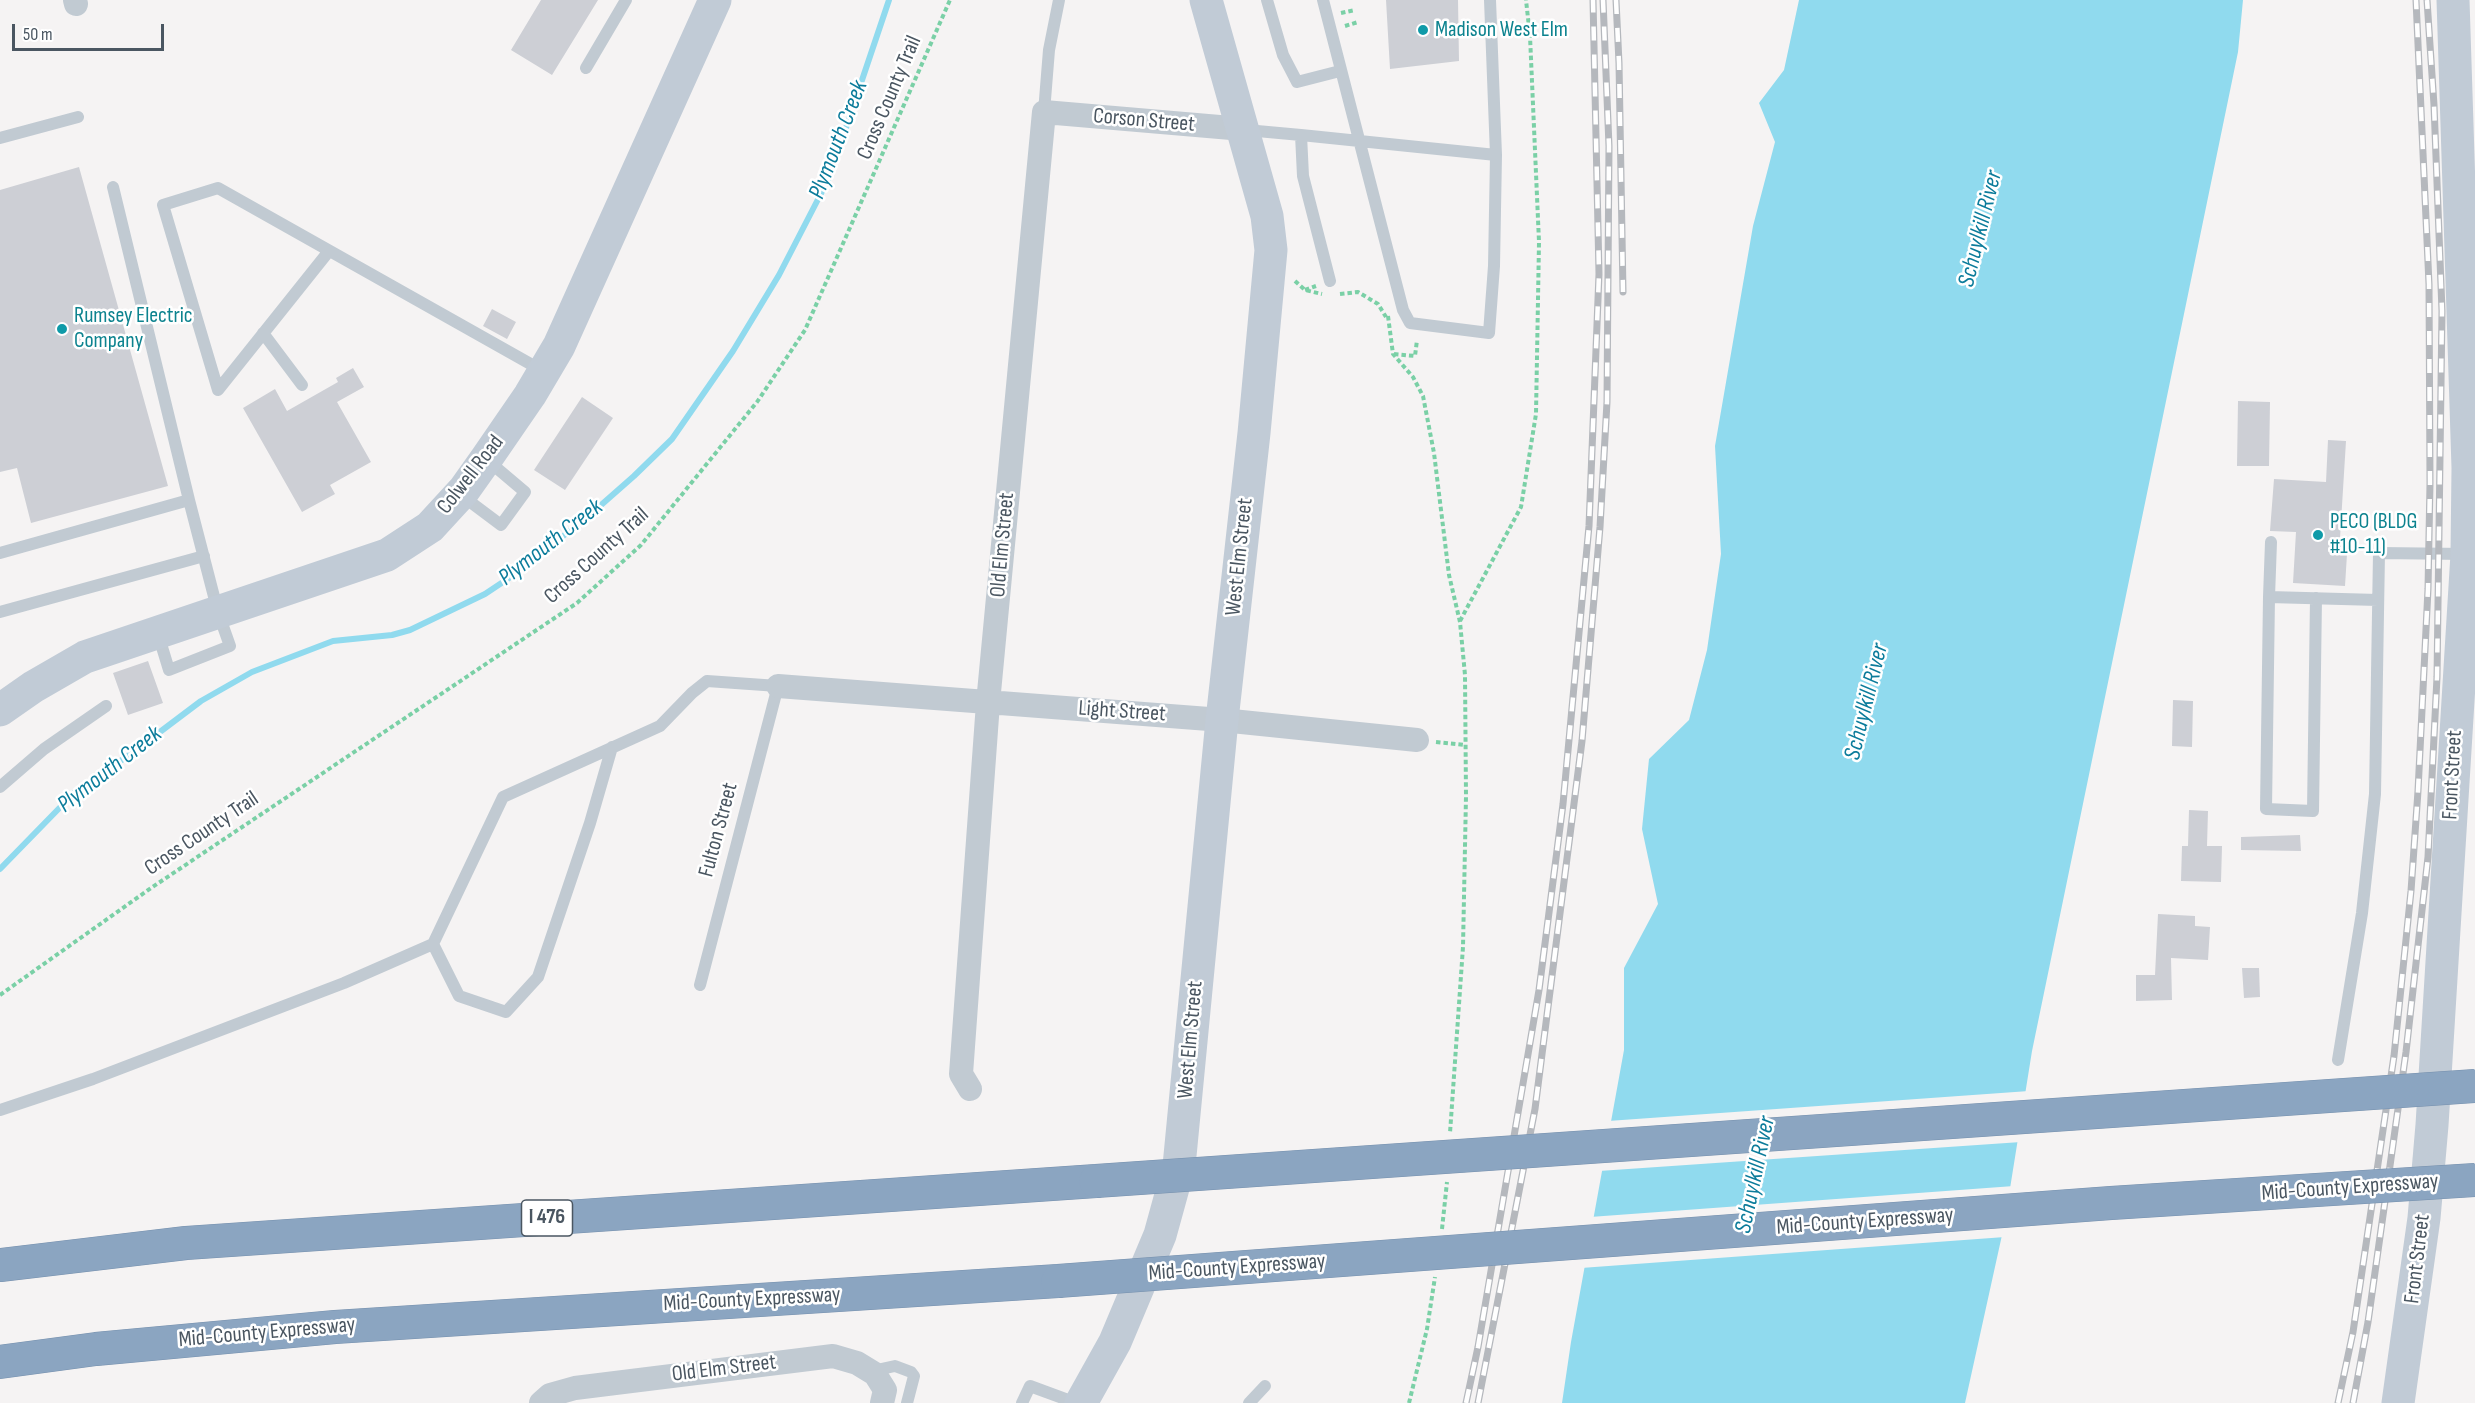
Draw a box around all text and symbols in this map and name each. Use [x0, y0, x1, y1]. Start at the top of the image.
scale bar [15, 12, 166, 50]
place label: Madison West Elm [1435, 17, 1568, 43]
marker: Madison West Elm [1416, 23, 1430, 37]
text: 50 m [23, 24, 53, 45]
street label: Cross County Trail [852, 32, 928, 164]
water label: Plymouth Creek [803, 77, 875, 203]
street label: Corson Street [1092, 103, 1196, 139]
water label: Schuylkill River [1953, 168, 2009, 290]
place label: Rumsey Electric Company [74, 303, 193, 354]
marker: Rumsey Electric Company [55, 322, 69, 336]
street label: Colwell Road [432, 430, 510, 520]
street label: Old Elm Street [985, 492, 1021, 598]
water label: Plymouth Creek [493, 493, 609, 593]
street label: West Elm Street [1221, 497, 1259, 617]
street label: Cross County Trail [539, 502, 655, 610]
place label: PECO (BLDG #10-11) [2330, 509, 2417, 560]
marker: PECO (BLDG #10-11) [2311, 528, 2325, 542]
water label: Schuylkill River [1839, 641, 1895, 763]
street label: Light Street [1078, 696, 1166, 728]
water label: Plymouth Creek [52, 720, 168, 820]
street label: Front Street [2437, 730, 2469, 820]
street label: Fulton Street [694, 780, 744, 880]
street label: Cross County Trail [140, 786, 264, 882]
street label: West Elm Street [1173, 980, 1209, 1100]
water label: Schuylkill River [1730, 1114, 1782, 1236]
street label: Mid-County Expressway [2261, 1169, 2439, 1207]
road number: I 476 [522, 1200, 572, 1236]
street label: Mid-County Expressway [1776, 1203, 1954, 1241]
street label: Front Street [2399, 1213, 2437, 1305]
street label: Mid-County Expressway [1148, 1249, 1326, 1287]
street label: Mid-County Expressway [663, 1282, 841, 1318]
street label: Mid-County Expressway [178, 1312, 356, 1354]
street label: Old Elm Street [670, 1350, 778, 1388]

